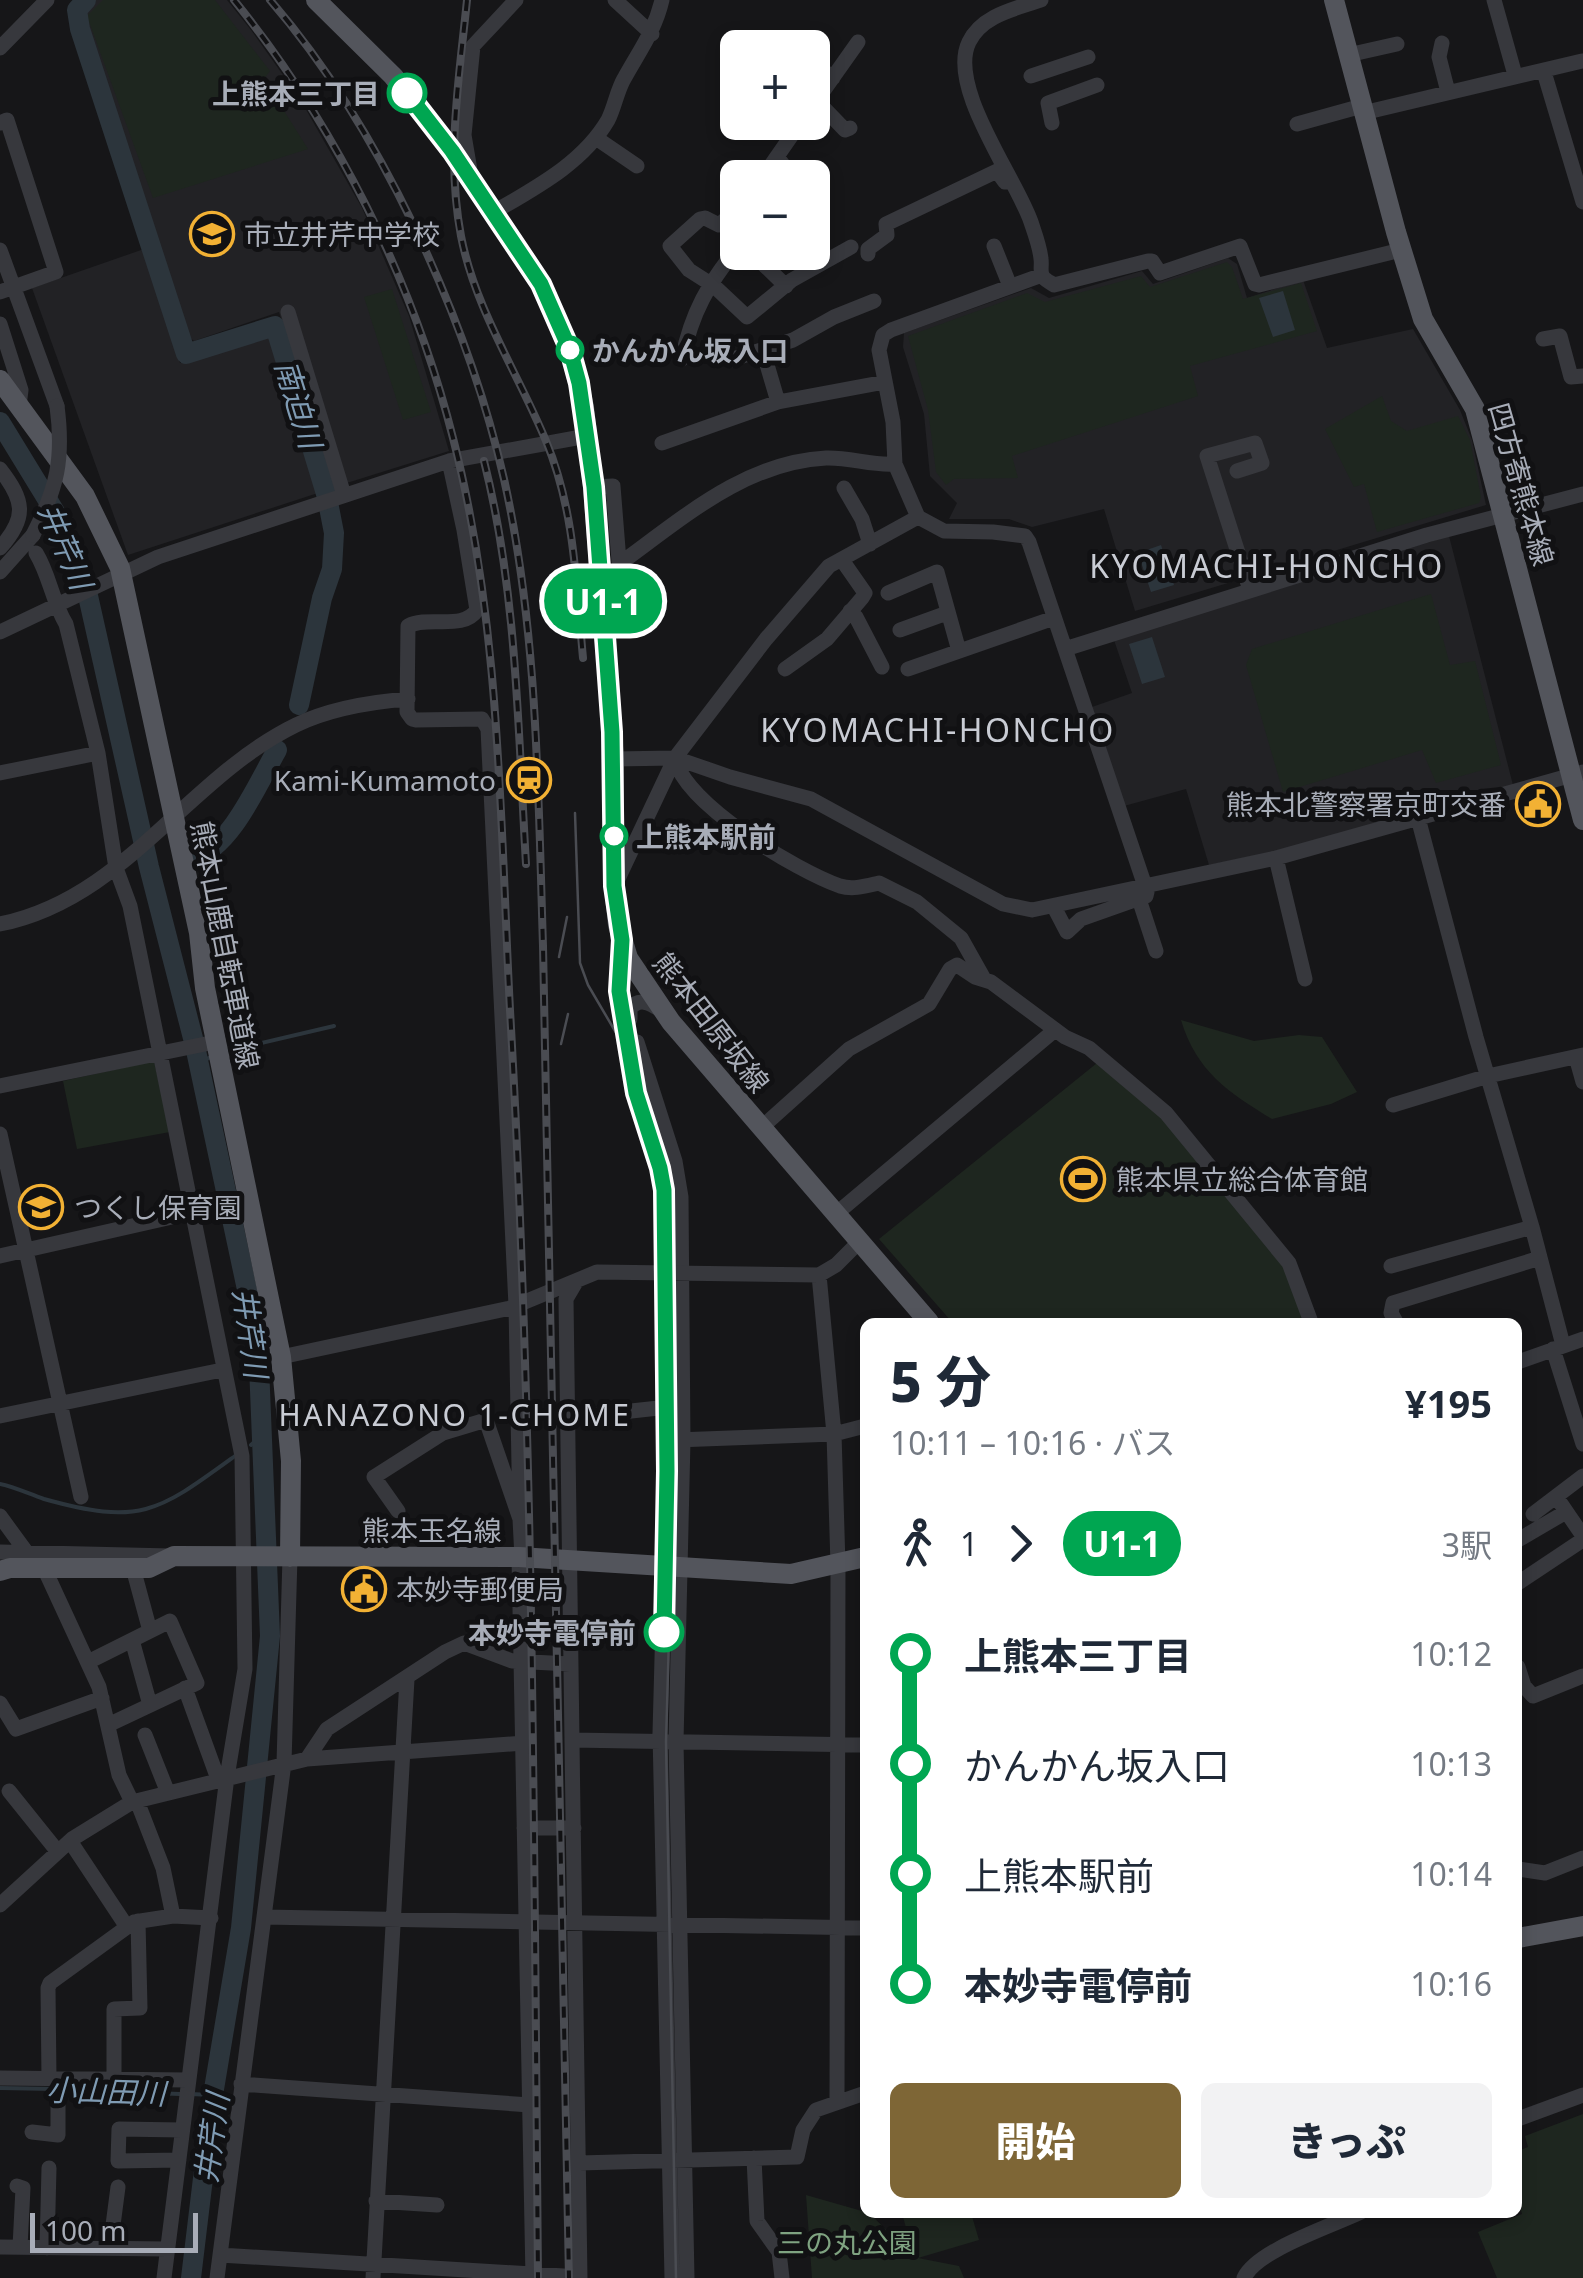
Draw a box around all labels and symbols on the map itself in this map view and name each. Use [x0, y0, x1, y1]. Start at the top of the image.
place label: 上熊本三丁目 [212, 74, 380, 112]
marker: 上熊本三丁目 [388, 74, 426, 112]
school or university icon: 市立井芹中学校 [189, 211, 235, 257]
place label: 市立井芹中学校 [244, 215, 440, 253]
place label: かんかん坂入口 [592, 331, 788, 369]
marker: かんかん坂入口 [557, 337, 583, 363]
water label: 南迫川 [266, 355, 333, 456]
street label: 四方寄熊本線 [1481, 398, 1563, 570]
water label: 井芹川 [30, 497, 104, 598]
district label: KYOMACHI-HONCHO [1089, 544, 1445, 587]
line badge: U1-1 [533, 568, 673, 634]
district label: KYOMACHI-HONCHO [760, 708, 1116, 751]
station icon: Kami-Kumamoto [506, 757, 552, 803]
place label: Kami-Kumamoto [274, 761, 496, 799]
public building icon: 熊本北警察署京町交番 [1515, 781, 1561, 827]
place label: 熊本北警察署京町交番 [1226, 785, 1506, 823]
place label: 上熊本駅前 [636, 817, 776, 855]
street label: 熊本山鹿自転車道線 [183, 818, 269, 1072]
marker: 上熊本駅前 [601, 823, 627, 849]
street label: 熊本田原坂線 [645, 944, 779, 1100]
sports icon: 熊本県立総合体育館 [1060, 1156, 1106, 1202]
place label: 熊本県立総合体育館 [1116, 1160, 1368, 1198]
school or university icon: つくし保育園 [18, 1184, 64, 1230]
place label: つくし保育園 [74, 1188, 242, 1226]
water label: 井芹川 [224, 1286, 278, 1383]
district label: HANAZONO 1-CHOME [278, 1394, 632, 1435]
street label: 熊本玉名線 [362, 1511, 502, 1549]
public building icon: 本妙寺郵便局 [341, 1566, 387, 1612]
place label: 本妙寺郵便局 [396, 1570, 564, 1608]
place label: 本妙寺電停前 [468, 1613, 636, 1651]
marker: 本妙寺電停前 [645, 1613, 683, 1651]
water label: 小山田川 [45, 2068, 170, 2114]
water label: 井芹川 [184, 2088, 238, 2185]
scale bar [30, 2208, 198, 2252]
park label: 三の丸公園 [777, 2223, 917, 2261]

